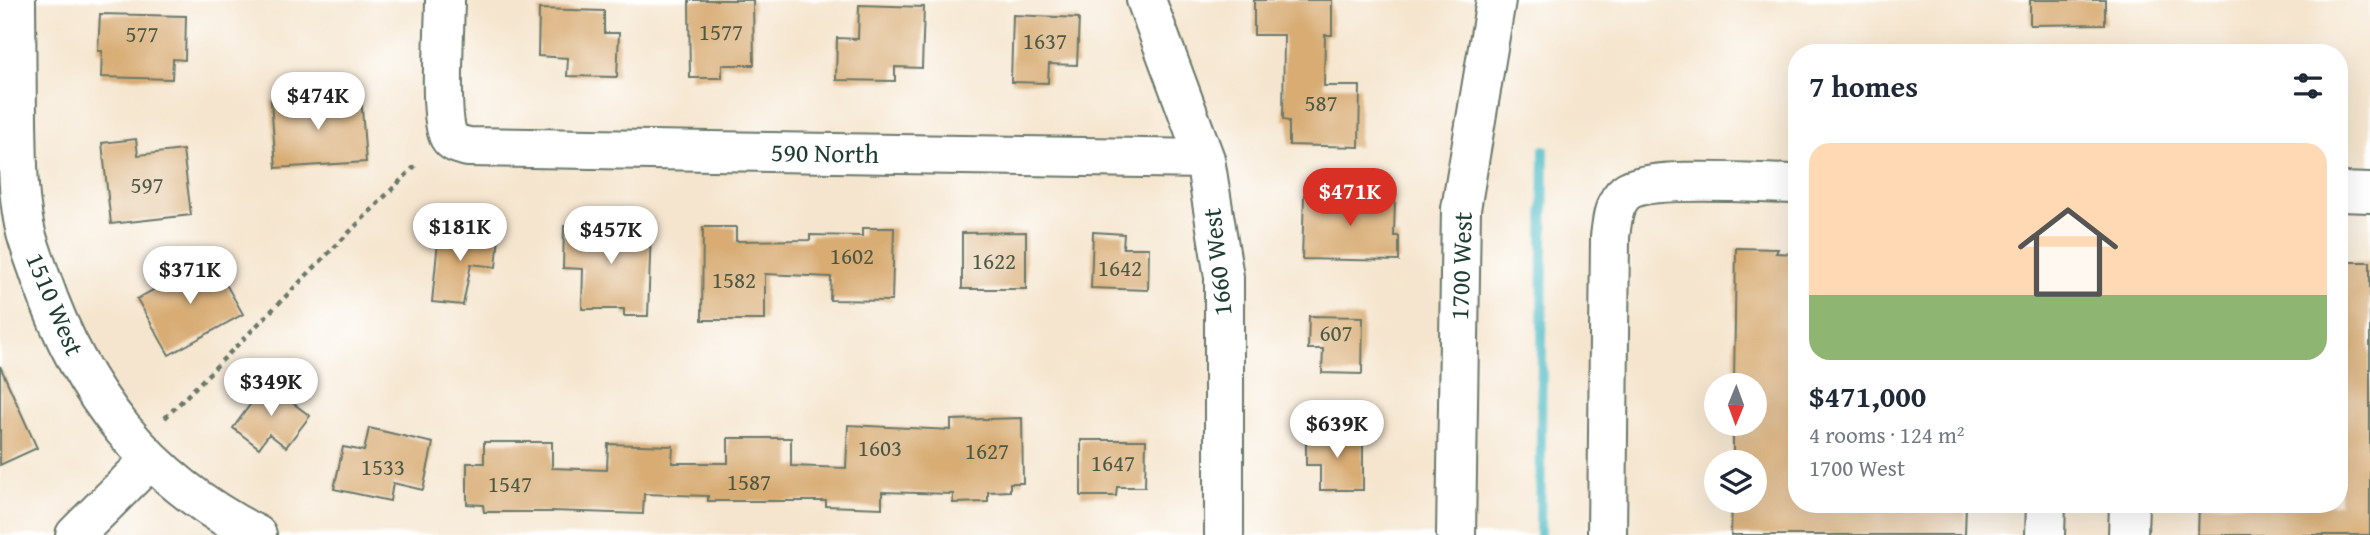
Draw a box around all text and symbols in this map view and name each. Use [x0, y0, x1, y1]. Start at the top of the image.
house number: 1577 [699, 15, 743, 48]
house number: 577 [125, 17, 159, 50]
house number: 1637 [1023, 24, 1067, 57]
text: 7 homes [1809, 64, 1918, 108]
icon: filters [2289, 67, 2327, 105]
pin: $474K [269, 72, 367, 132]
text: $474K [287, 78, 349, 111]
house number: 587 [1304, 86, 1338, 119]
street label: 590 North [771, 132, 880, 173]
house number: 597 [130, 168, 164, 201]
pin: $471K [1301, 168, 1399, 228]
text: $471K [1319, 174, 1381, 207]
icon: home [2005, 189, 2131, 315]
pin: $181K [411, 204, 509, 263]
pin: $457K [562, 206, 660, 266]
street label: 1660 West [1191, 206, 1242, 318]
text: $181K [429, 209, 491, 242]
street label: 1700 West [1439, 211, 1482, 321]
text: $457K [580, 212, 642, 245]
house number: 1602 [830, 239, 874, 272]
house number: 1622 [972, 244, 1016, 277]
street label: 1510 West [16, 246, 95, 361]
pin: $371K [141, 246, 239, 306]
house number: 1642 [1098, 251, 1142, 284]
text: $371K [159, 252, 221, 285]
house number: 1582 [712, 263, 756, 296]
house number: 607 [1319, 316, 1353, 349]
pin: $349K [222, 358, 320, 418]
text: $349K [240, 364, 302, 397]
north arrow [1704, 373, 1768, 436]
map controls [1704, 373, 1767, 513]
text: $471,000 [1809, 374, 1926, 418]
pin: $639K [1288, 400, 1386, 460]
text: $639K [1306, 406, 1368, 439]
text: 4 rooms · 124 m² [1809, 418, 1964, 451]
house number: 1603 [858, 431, 902, 464]
house number: 1627 [965, 434, 1009, 467]
house number: 1647 [1091, 446, 1135, 479]
house number: 1533 [361, 450, 405, 483]
button: layers [1704, 450, 1767, 513]
text: 1700 West [1809, 451, 1905, 484]
house number: 1587 [727, 465, 771, 498]
house number: 1547 [488, 467, 532, 500]

